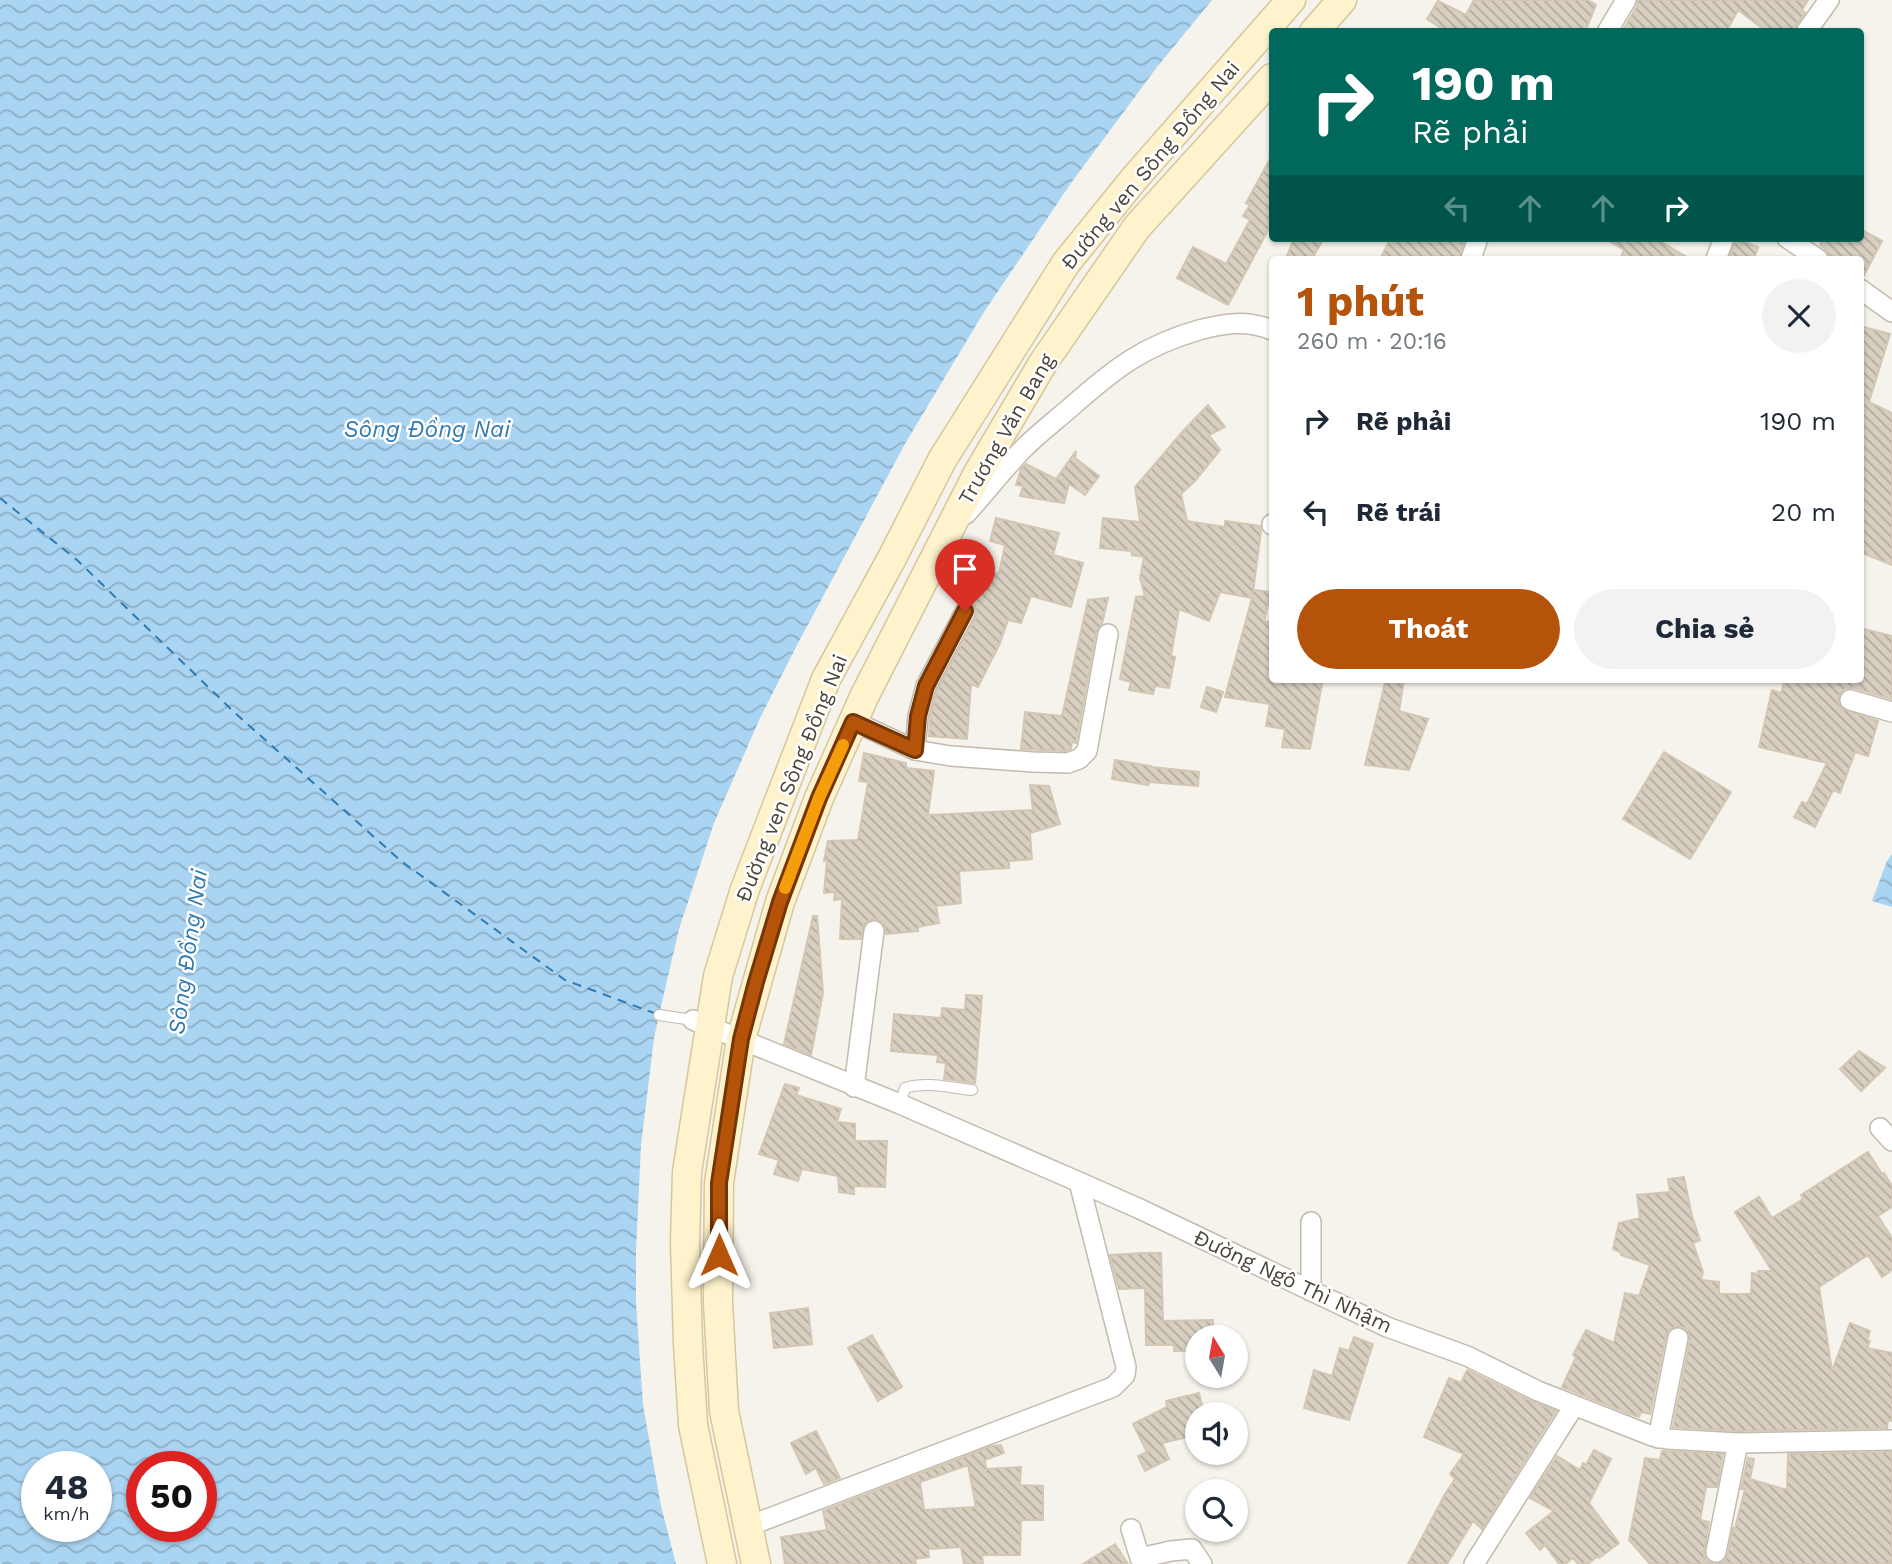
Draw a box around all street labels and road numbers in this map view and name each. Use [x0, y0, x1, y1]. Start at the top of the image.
street label: Đường ven Sông Đồng Nai [1055, 56, 1245, 274]
street label: Trương Văn Bang [953, 348, 1060, 509]
street label: Đường ven Sông Đồng Nai [730, 651, 852, 905]
street label: Đường Ngô Thì Nhậm [1190, 1224, 1396, 1338]

